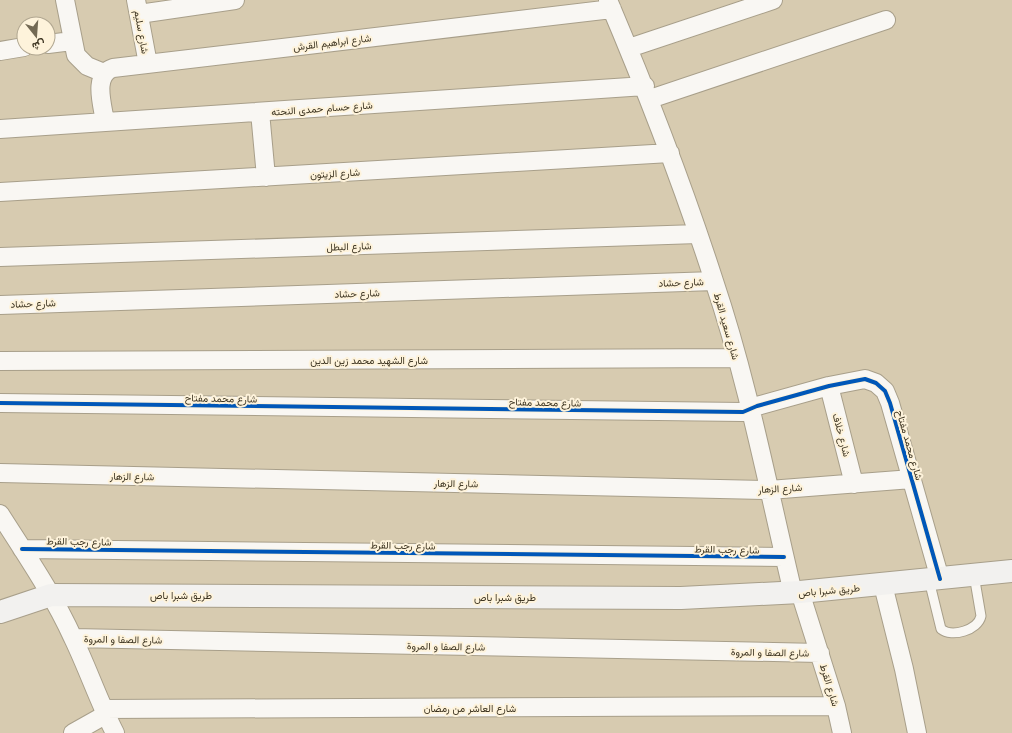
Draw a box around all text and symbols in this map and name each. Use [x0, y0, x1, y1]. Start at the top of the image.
street label: شارع سليم [131, 9, 152, 55]
north arrow [16, 16, 56, 56]
street label: شارع ابراهيم القرش [292, 31, 372, 54]
text: ش [31, 37, 47, 54]
street label: شارع حسام حمدى النحته [271, 98, 373, 119]
street label: شارع الزيتون [310, 166, 360, 181]
street label: شارع البطل [326, 239, 372, 254]
street label: شارع حشاد [658, 275, 704, 290]
street label: شارع حشاد [334, 286, 380, 301]
street label: شارع سعيد القرط [711, 291, 742, 361]
street label: شارع حشاد [10, 296, 56, 311]
street label: شارع الشهيد محمد زين الدين [310, 354, 428, 367]
street label: شارع محمد مفتاح [185, 391, 257, 406]
street label: شارع محمد مفتاح [509, 395, 581, 410]
street label: شارع محمد مفتاح [893, 409, 926, 482]
street label: شارع خلاف [829, 412, 854, 458]
street label: شارع الزهار [109, 470, 154, 483]
street label: شارع الزهار [433, 477, 478, 490]
street label: شارع الزهار [757, 481, 803, 496]
street label: شارع رجب القرط [46, 534, 112, 549]
street label: شارع رجب القرط [370, 538, 436, 553]
street label: شارع رجب القرط [694, 542, 760, 557]
street label: طريق شبرا باص [798, 581, 861, 600]
street label: طريق شبرا باص [150, 589, 212, 602]
street label: طريق شبرا باص [474, 591, 536, 604]
street label: شارع الصفا و المروة [84, 632, 162, 647]
street label: شارع الصفا و المروة [407, 639, 485, 654]
street label: شارع الصفا و المروة [731, 645, 809, 660]
street label: شارع القرط [817, 662, 842, 708]
street label: شارع العاشر من رمضان [424, 702, 516, 715]

